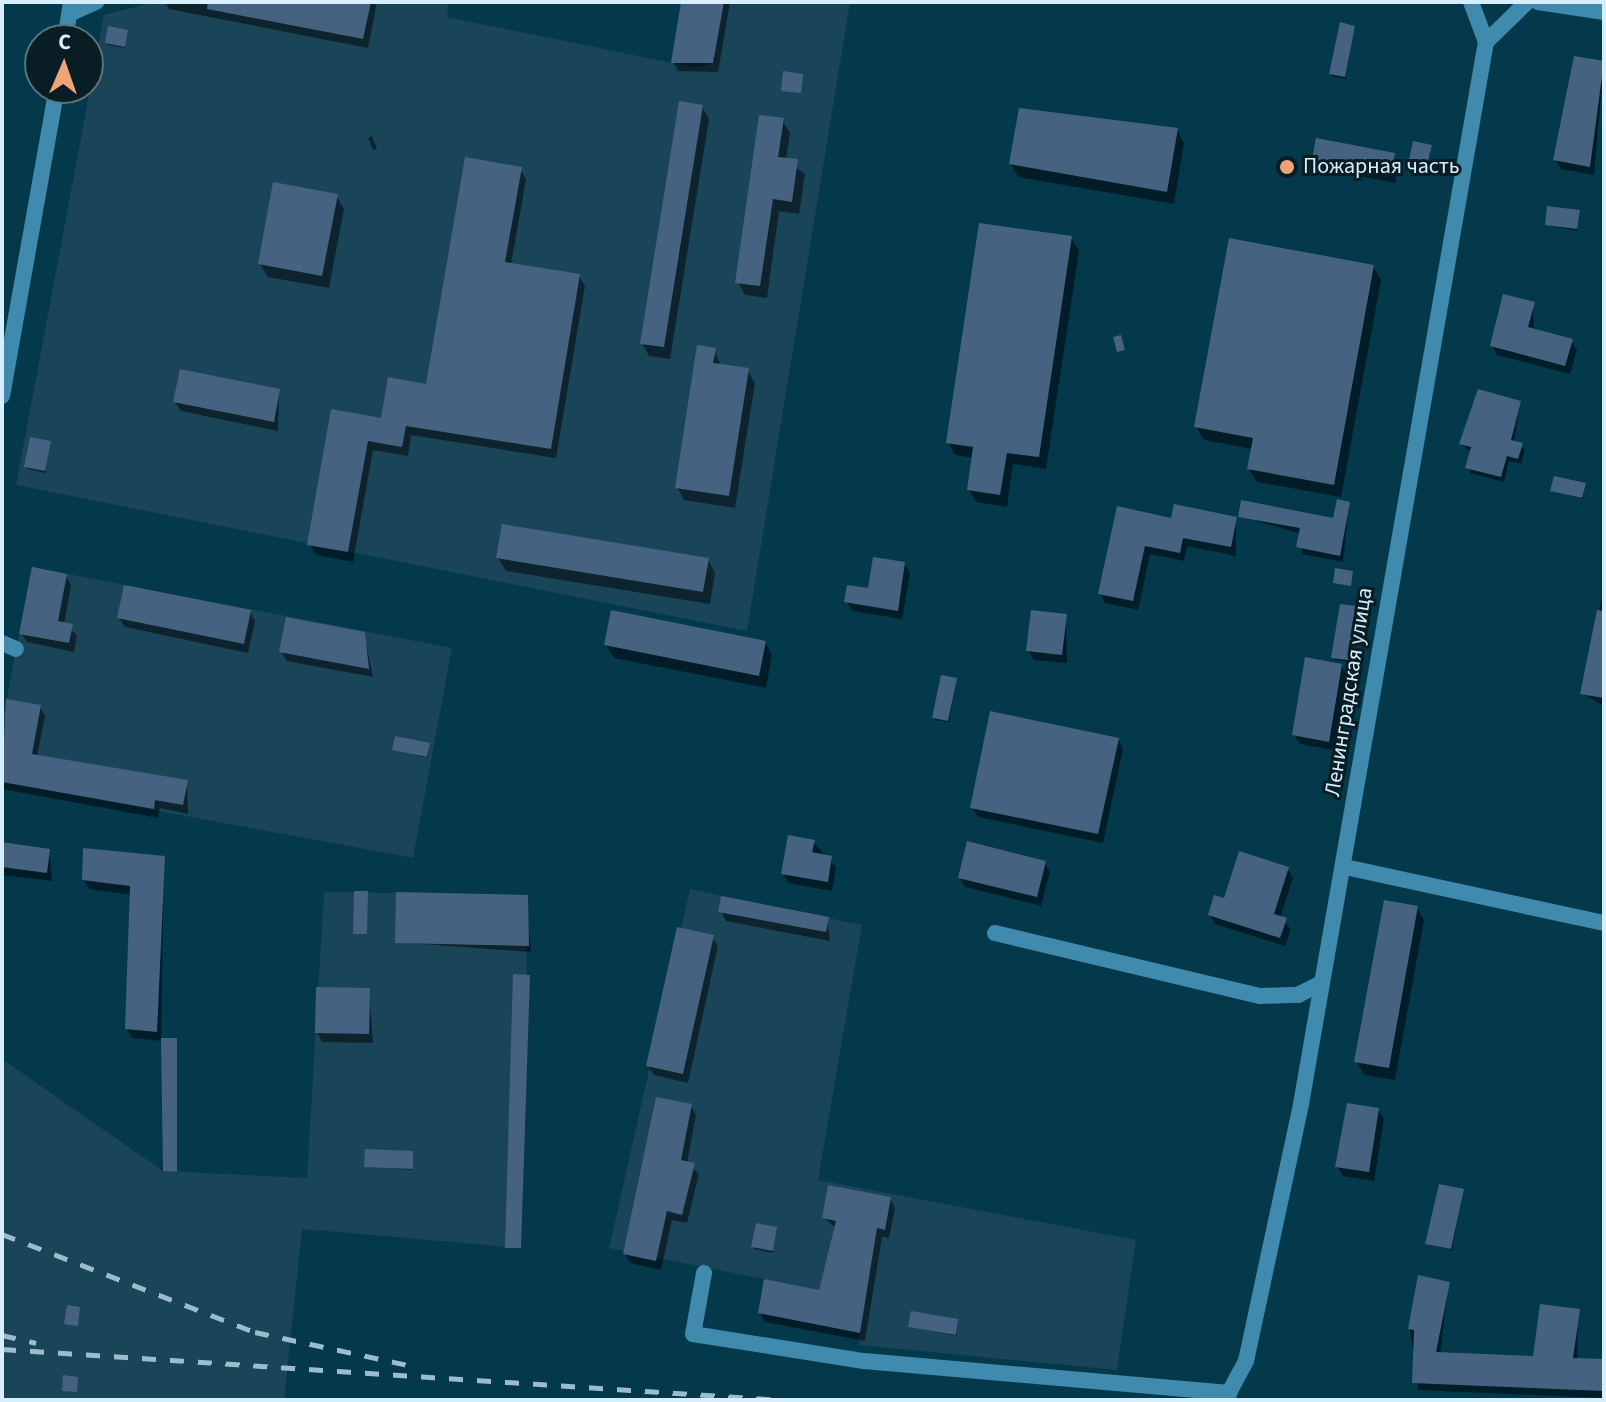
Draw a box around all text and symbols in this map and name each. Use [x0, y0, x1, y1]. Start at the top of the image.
north arrow [24, 24, 104, 104]
text: С [58, 26, 72, 58]
place label: Пожарная часть [1303, 154, 1460, 180]
marker: Пожарная часть [1278, 158, 1296, 176]
street label: Ленинградская улица [1319, 586, 1379, 798]

